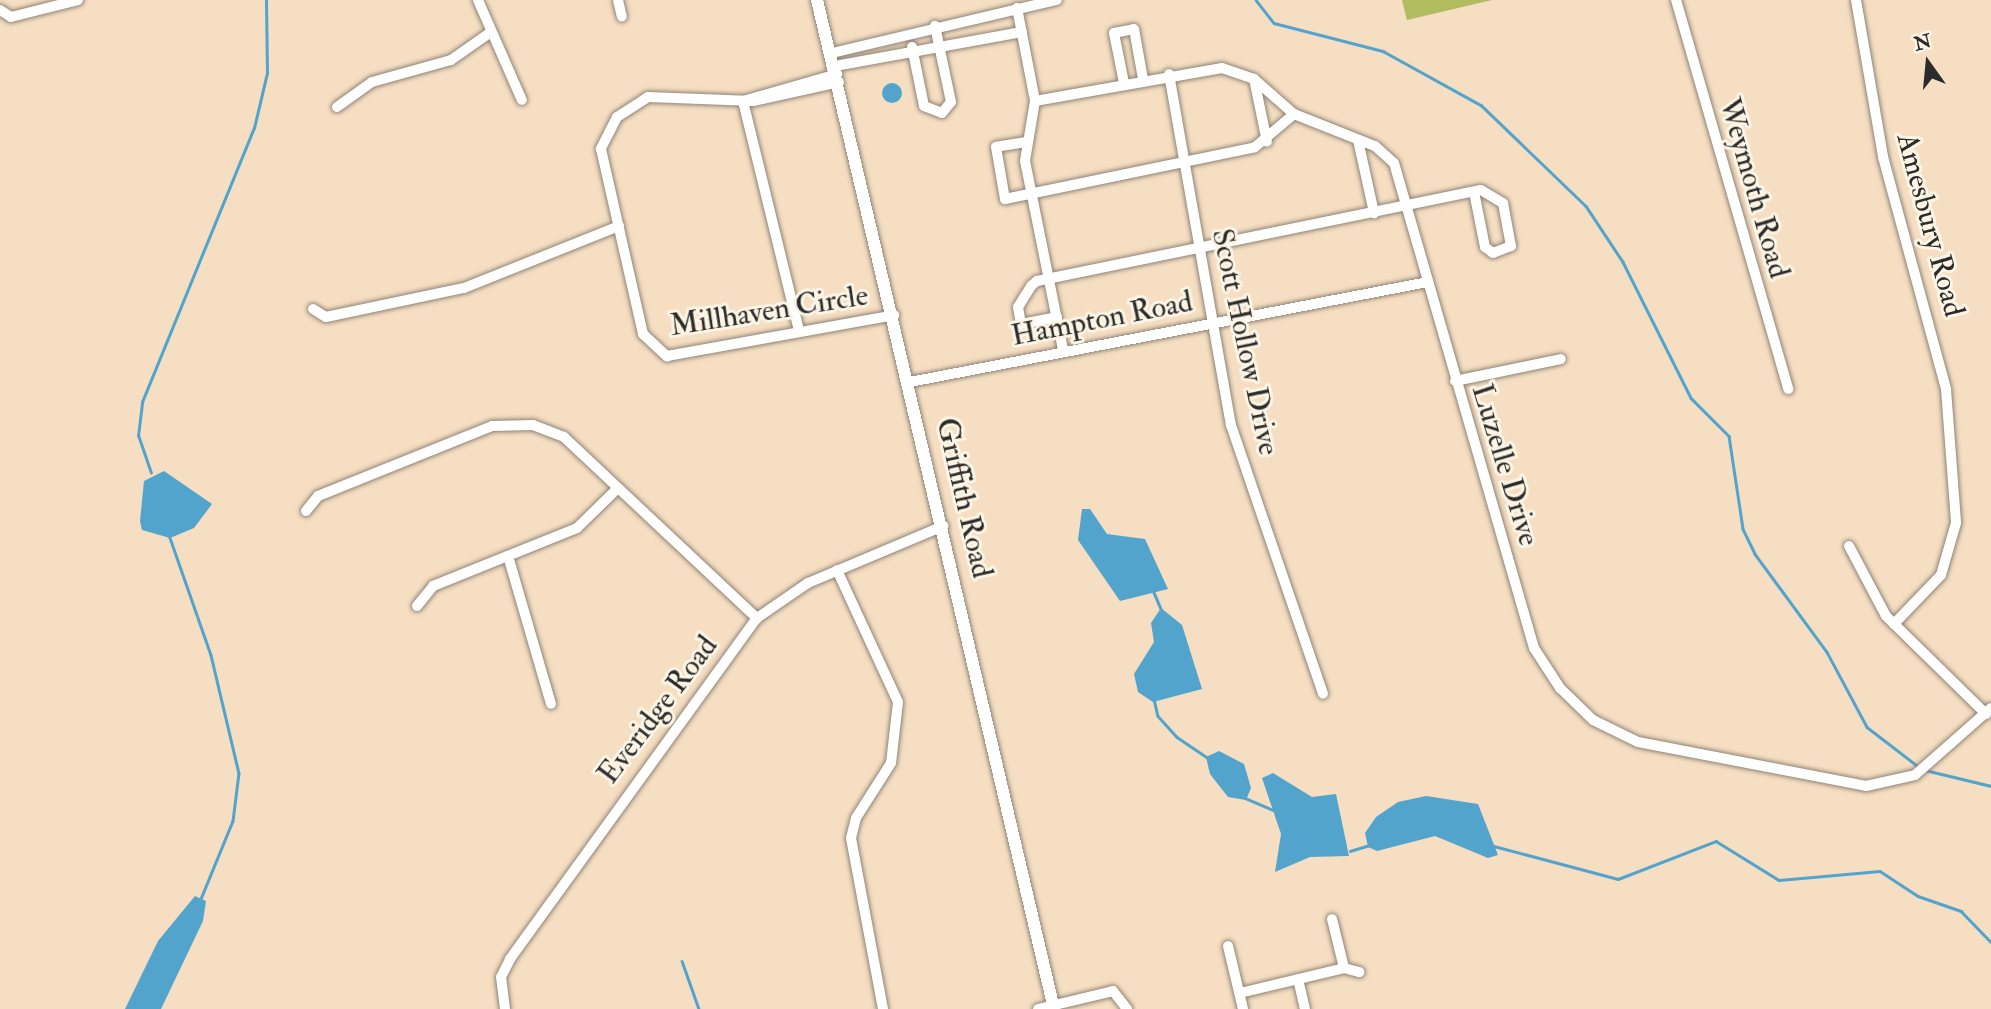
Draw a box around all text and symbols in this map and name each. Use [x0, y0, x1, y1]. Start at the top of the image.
north arrow [1893, 28, 1963, 98]
text: N [1911, 29, 1934, 57]
street label: Weymoth Road [1711, 94, 1797, 282]
street label: Amesbury Road [1888, 129, 1972, 321]
street label: Scott Hollow Drive [1203, 226, 1287, 458]
street label: Millhaven Circle [667, 278, 871, 344]
street label: Hampton Road [1008, 284, 1196, 354]
street label: Luzelle Drive [1463, 380, 1547, 550]
street label: Griffith Road [928, 415, 1000, 581]
street label: Everidge Road [591, 629, 725, 791]

